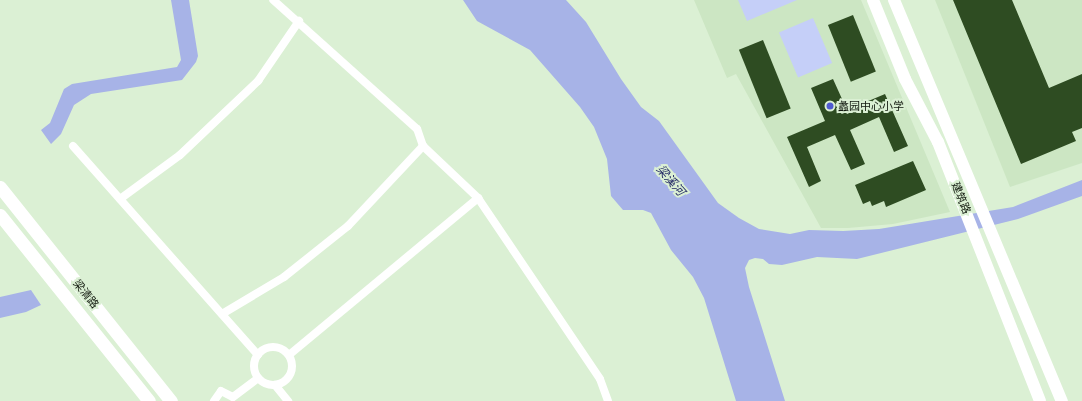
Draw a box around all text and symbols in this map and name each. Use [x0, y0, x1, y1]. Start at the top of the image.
place label: 蠡园中心小学 [838, 99, 904, 113]
marker: 蠡园中心小学 [825, 101, 835, 111]
water label: 梁溪河 [653, 163, 687, 199]
street label: 建筑路 [949, 180, 973, 216]
street label: 梁清路 [70, 277, 102, 311]

